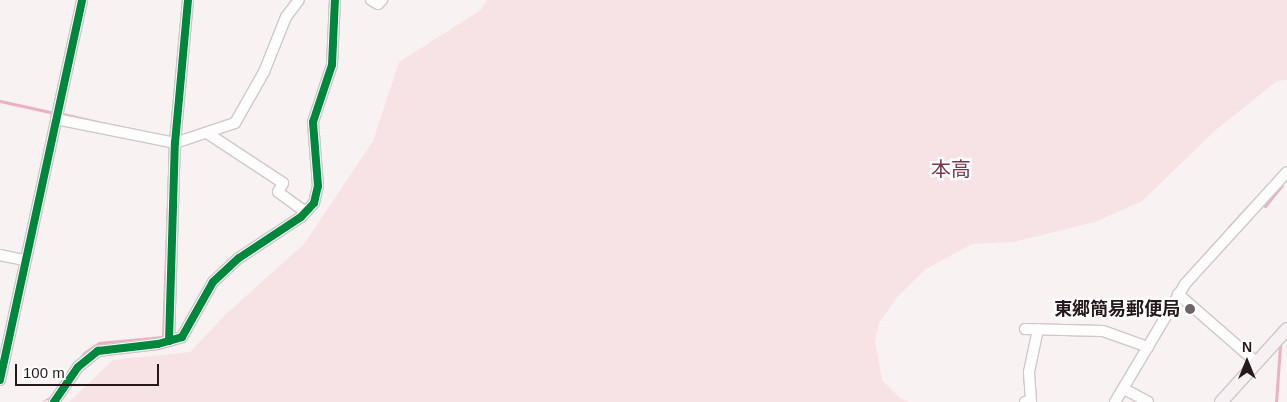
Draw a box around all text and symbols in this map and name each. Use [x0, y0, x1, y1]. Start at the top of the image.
district label: 本高 [931, 157, 971, 181]
place label: 東郷簡易郵便局 [1054, 298, 1180, 320]
marker: 東郷簡易郵便局 [1184, 303, 1196, 315]
north arrow [1222, 337, 1272, 387]
text: N [1242, 339, 1252, 355]
scale bar [18, 354, 161, 386]
text: 100 m [23, 364, 65, 381]

